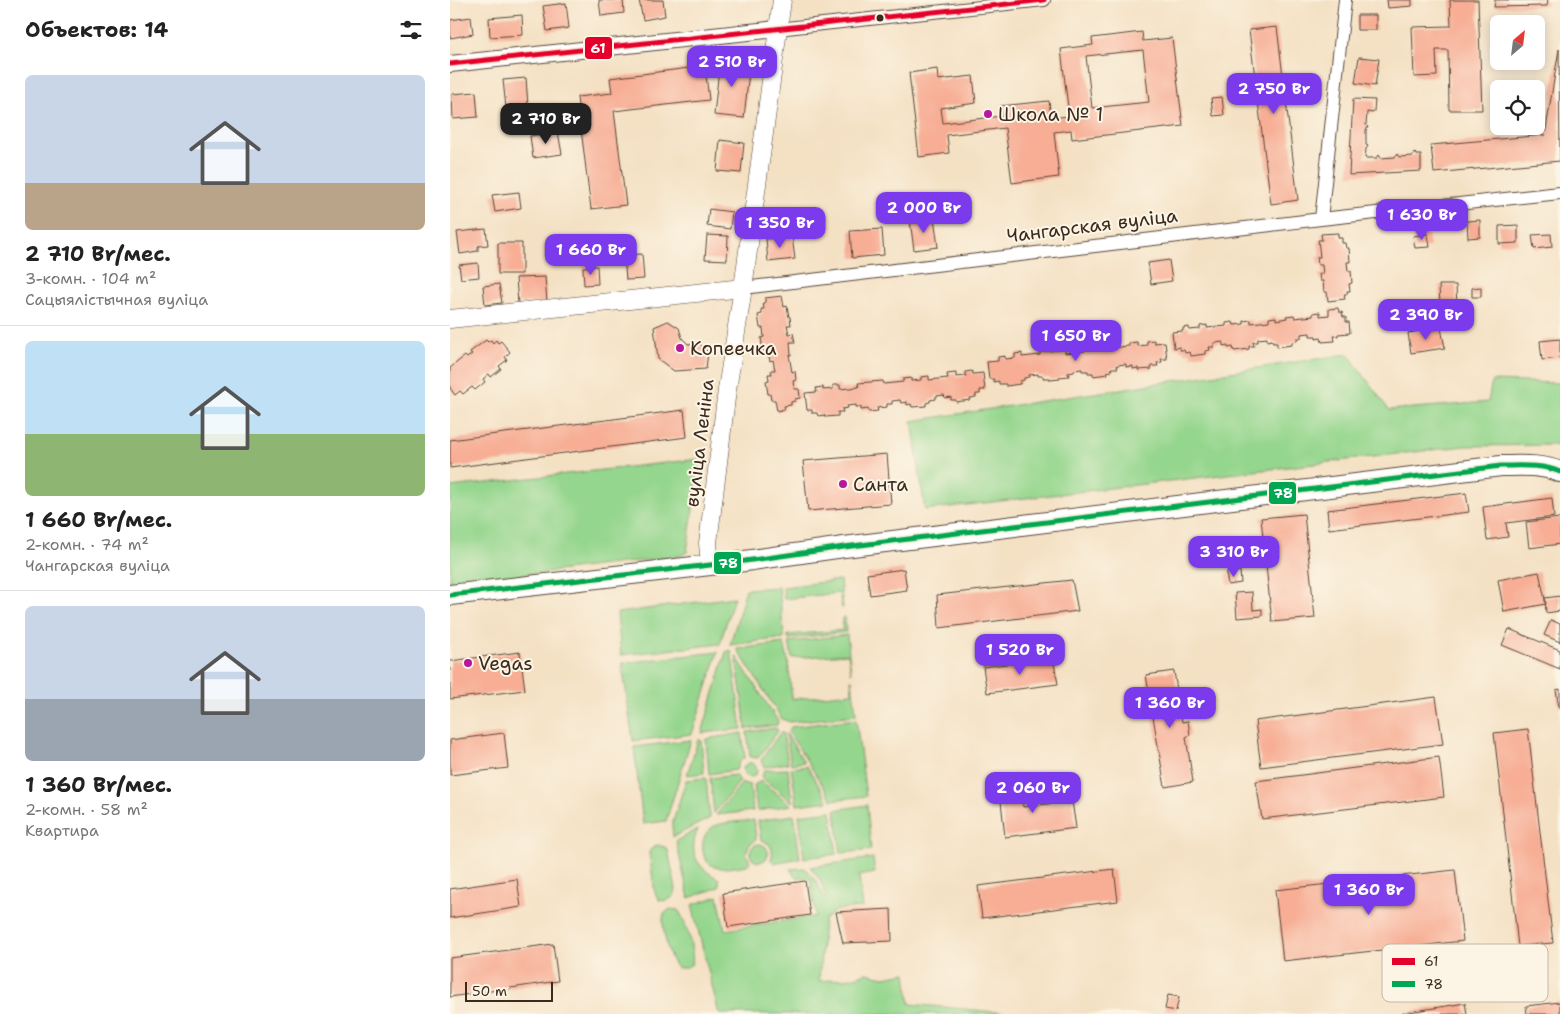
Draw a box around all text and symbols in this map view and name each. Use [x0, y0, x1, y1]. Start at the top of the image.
unlabelled marker [875, 13, 885, 23]
north arrow [1490, 15, 1545, 70]
map controls [1490, 15, 1545, 135]
text: Объектов: 14 [25, 16, 168, 44]
icon: filters [397, 16, 425, 44]
line badge: 61 [584, 36, 613, 60]
text: 61 [590, 39, 606, 57]
pin: 2 510 Br [680, 46, 784, 88]
text: 2 510 Br [698, 51, 766, 72]
pin: 2 750 Br [1222, 72, 1326, 115]
text: 2 750 Br [1238, 78, 1310, 99]
button: locate [1490, 80, 1545, 135]
pin: 2 710 Br [494, 102, 598, 145]
place label: Школа № 1 [998, 102, 1103, 127]
icon: home [180, 108, 270, 198]
text: 2 710 Br [511, 108, 581, 129]
marker: Школа № 1 [982, 108, 994, 120]
pin: 2 000 Br [872, 192, 976, 234]
text: 2 000 Br [887, 197, 961, 218]
pin: 1 630 Br [1370, 198, 1474, 241]
street label: Чангарская вуліца [1005, 203, 1179, 248]
text: 1 630 Br [1387, 204, 1457, 225]
pin: 1 350 Br [728, 206, 832, 249]
text: 1 350 Br [745, 212, 815, 233]
pin: 1 660 Br [539, 234, 643, 276]
text: 1 660 Br [556, 239, 626, 260]
text: 2 710 Br/мес. [25, 240, 171, 268]
text: 3-комн. · 104 m² [25, 268, 156, 289]
text: Сацыялістычная вуліца [25, 289, 208, 310]
pin: 2 390 Br [1374, 298, 1478, 341]
text: 2 390 Br [1389, 304, 1463, 325]
pin: 1 650 Br [1024, 320, 1128, 362]
text: 1 650 Br [1042, 325, 1111, 346]
place label: Копеечка [690, 336, 777, 361]
marker: Копеечка [674, 342, 686, 354]
icon: home [180, 373, 270, 463]
street label: вуліца Леніна [679, 377, 720, 509]
place label: Санта [853, 472, 908, 497]
marker: Санта [837, 478, 849, 490]
line badge: 78 [1268, 481, 1297, 505]
text: 78 [1273, 484, 1293, 502]
text: 1 660 Br/мес. [25, 506, 172, 534]
text: 2-комн. · 74 m² [25, 534, 149, 555]
pin: 3 310 Br [1182, 536, 1286, 578]
text: 3 310 Br [1199, 541, 1269, 562]
line badge: 78 [713, 551, 742, 575]
text: 78 [718, 554, 738, 572]
text: Чангарская вуліца [25, 555, 170, 576]
pin: 1 520 Br [968, 634, 1072, 676]
icon: home [180, 638, 270, 728]
text: 1 520 Br [986, 639, 1054, 660]
place label: Vegas [478, 651, 533, 676]
marker: Vegas [462, 657, 474, 669]
pin: 1 360 Br [1118, 686, 1222, 729]
text: 1 360 Br [1135, 692, 1205, 713]
text: 1 360 Br/мес. [25, 771, 172, 799]
pin: 2 060 Br [981, 772, 1085, 814]
text: 2 060 Br [996, 777, 1070, 798]
text: 2-комн. · 58 m² [25, 799, 148, 820]
text: Квартира [25, 820, 99, 841]
pin: 1 360 Br [1317, 874, 1421, 916]
text: 1 360 Br [1334, 879, 1404, 900]
legend [1382, 944, 1548, 1002]
text: 61 [1424, 952, 1439, 970]
text: 78 [1424, 975, 1443, 993]
scale bar [465, 979, 552, 1002]
text: 50 m [472, 982, 507, 1000]

